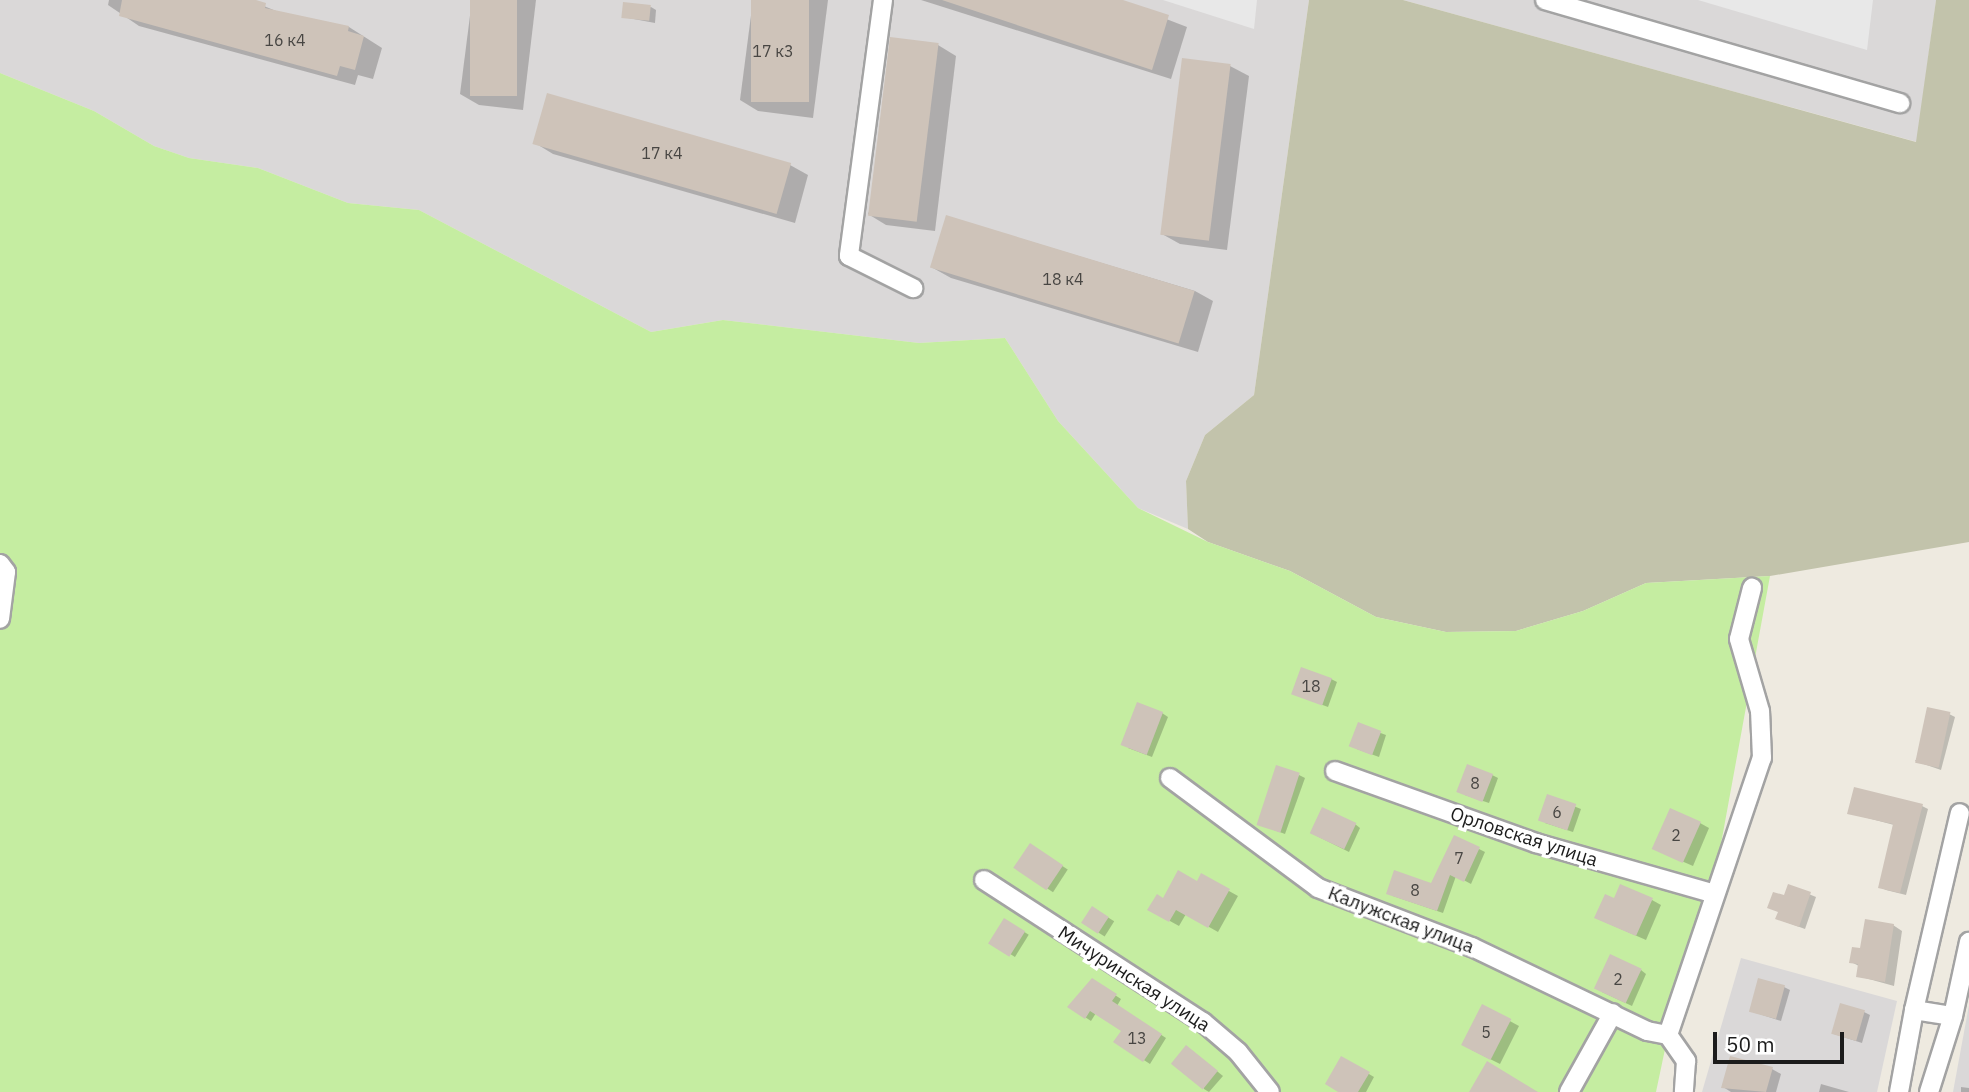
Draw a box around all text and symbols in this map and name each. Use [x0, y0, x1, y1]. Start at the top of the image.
house number: 16 к4 [264, 30, 306, 50]
house number: 17 к3 [752, 41, 794, 61]
house number: 17 к4 [641, 143, 683, 163]
house number: 18 к4 [1042, 269, 1084, 289]
house number: 18 [1301, 676, 1321, 696]
house number: 8 [1470, 773, 1480, 793]
street label: Орловская улица [1447, 802, 1601, 872]
house number: 6 [1552, 802, 1562, 822]
house number: 2 [1671, 825, 1681, 845]
house number: 7 [1454, 848, 1464, 868]
house number: 8 [1410, 880, 1420, 900]
street label: Калужская улица [1325, 882, 1477, 958]
street label: Мичуринская улица [1054, 921, 1214, 1037]
house number: 2 [1613, 969, 1623, 989]
scale bar [1717, 1018, 1848, 1062]
house number: 5 [1481, 1022, 1491, 1042]
house number: 13 [1127, 1028, 1147, 1048]
text: 50 m [1726, 1030, 1775, 1058]

